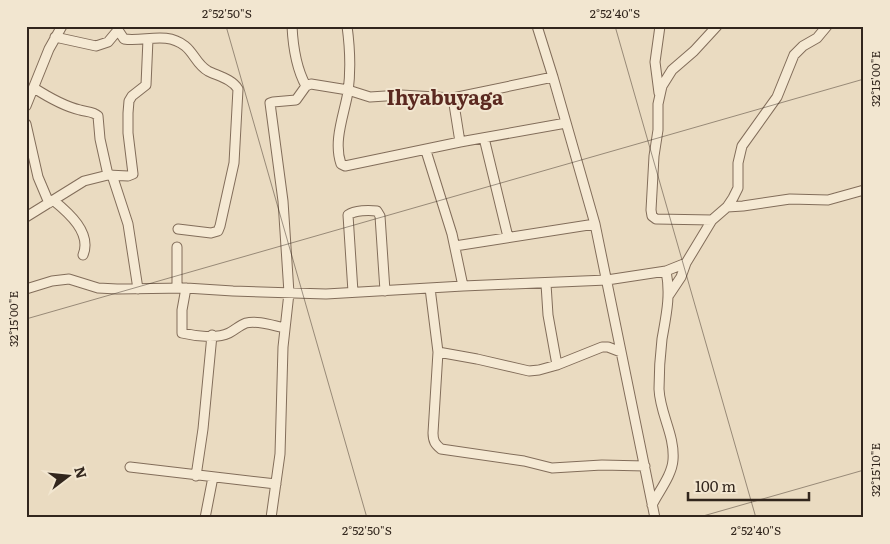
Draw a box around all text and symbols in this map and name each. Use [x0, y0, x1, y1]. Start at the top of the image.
text: 2°52'50"S [202, 4, 252, 22]
text: 2°52'40"S [590, 4, 640, 22]
text: 32°15'00"E [866, 51, 884, 107]
district label: Ihyabuyaga [387, 81, 504, 111]
text: 32°15'00"E [4, 291, 22, 347]
text: 32°15'10"E [866, 443, 884, 497]
north arrow [42, 452, 92, 502]
text: N [70, 464, 93, 481]
scale bar [688, 469, 809, 501]
text: 100 m [695, 474, 736, 497]
text: 2°52'50"S [342, 521, 392, 539]
text: 2°52'40"S [731, 521, 781, 539]

